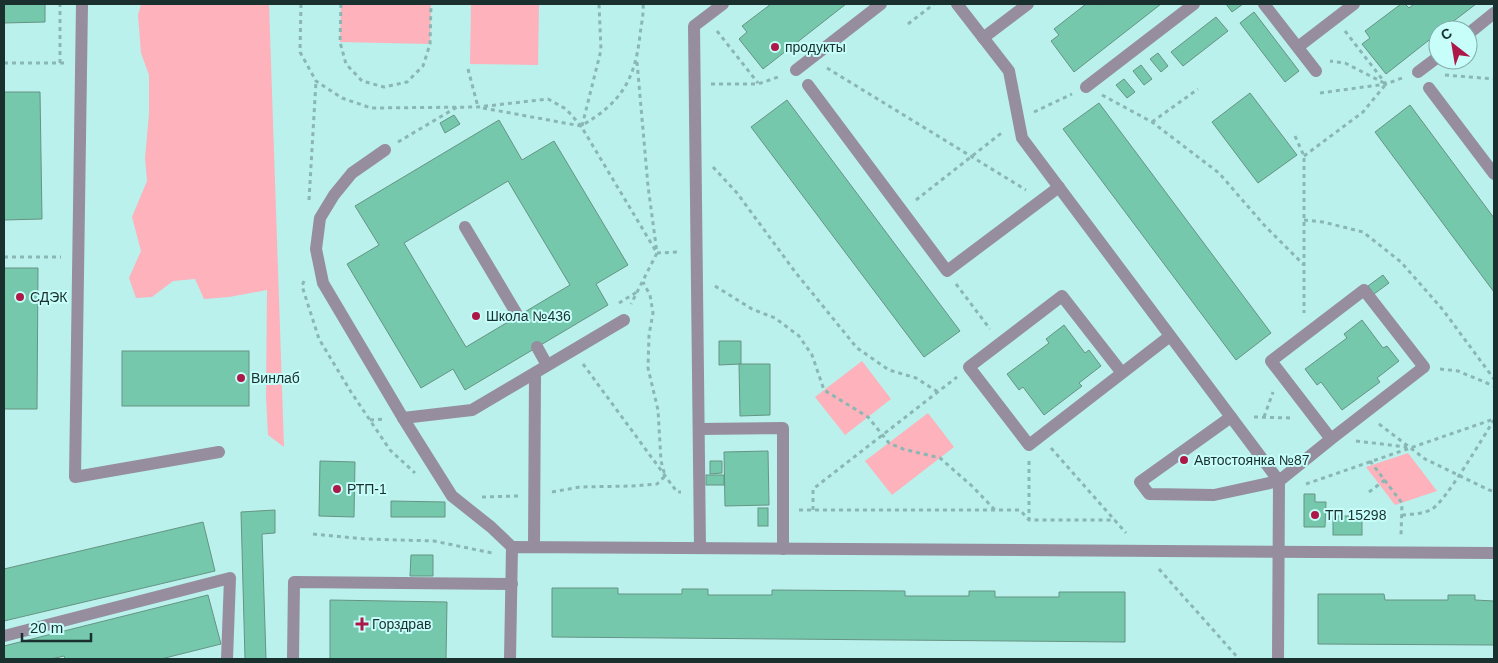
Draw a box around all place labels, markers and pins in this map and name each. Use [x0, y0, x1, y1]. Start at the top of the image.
place label: продукты [785, 39, 846, 55]
marker: продукты [769, 41, 781, 53]
place label: СДЭК [30, 289, 68, 305]
marker: СДЭК [14, 291, 26, 303]
place label: Школа №436 [486, 308, 571, 324]
marker: Школа №436 [470, 310, 482, 322]
place label: Винлаб [251, 370, 300, 386]
marker: Винлаб [235, 372, 247, 384]
place label: Автостоянка №87 [1194, 452, 1310, 468]
marker: Автостоянка №87 [1178, 454, 1190, 466]
place label: РТП-1 [347, 481, 387, 497]
marker: РТП-1 [331, 483, 343, 495]
place label: ТП 15298 [1325, 507, 1387, 523]
marker: ТП 15298 [1309, 509, 1321, 521]
place label: Горздрав [372, 616, 431, 632]
marker: Горздрав [356, 618, 368, 630]

